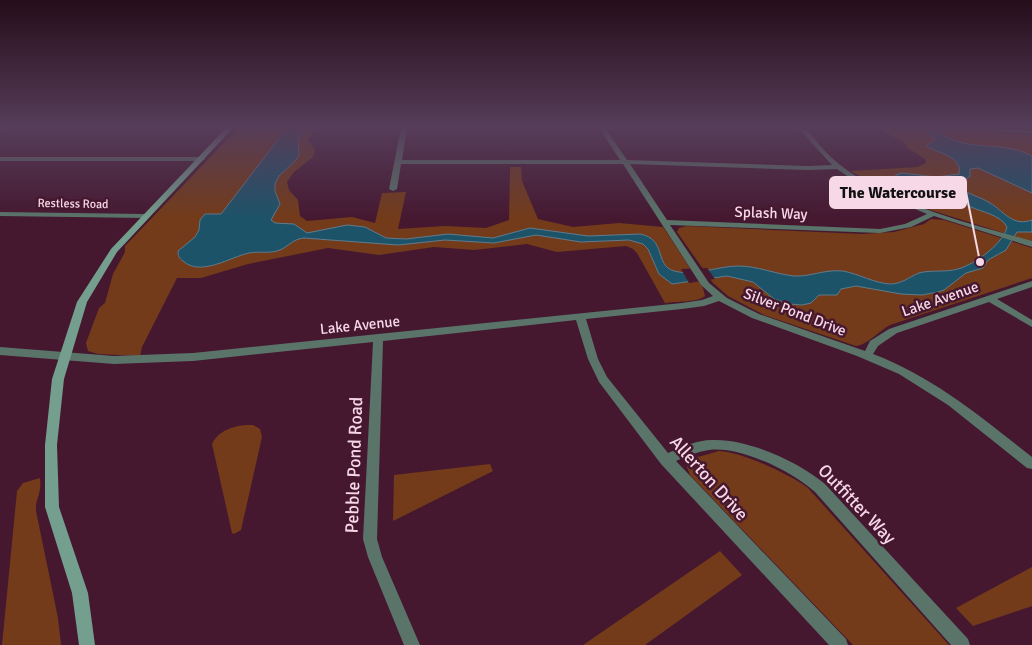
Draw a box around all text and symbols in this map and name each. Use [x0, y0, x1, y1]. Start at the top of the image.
callout: The Watercourse [830, 177, 966, 208]
text: The Watercourse [840, 183, 956, 203]
street label: Restless Road [37, 196, 109, 212]
street label: Splash Way [734, 203, 808, 223]
street label: Lake Avenue [899, 277, 981, 321]
street label: Silver Pond Drive [741, 284, 849, 340]
street label: Lake Avenue [319, 312, 401, 338]
street label: Pebble Pond Road [341, 396, 367, 534]
street label: Allerton Drive [665, 431, 753, 525]
street label: Outfitter Way [813, 459, 901, 549]

